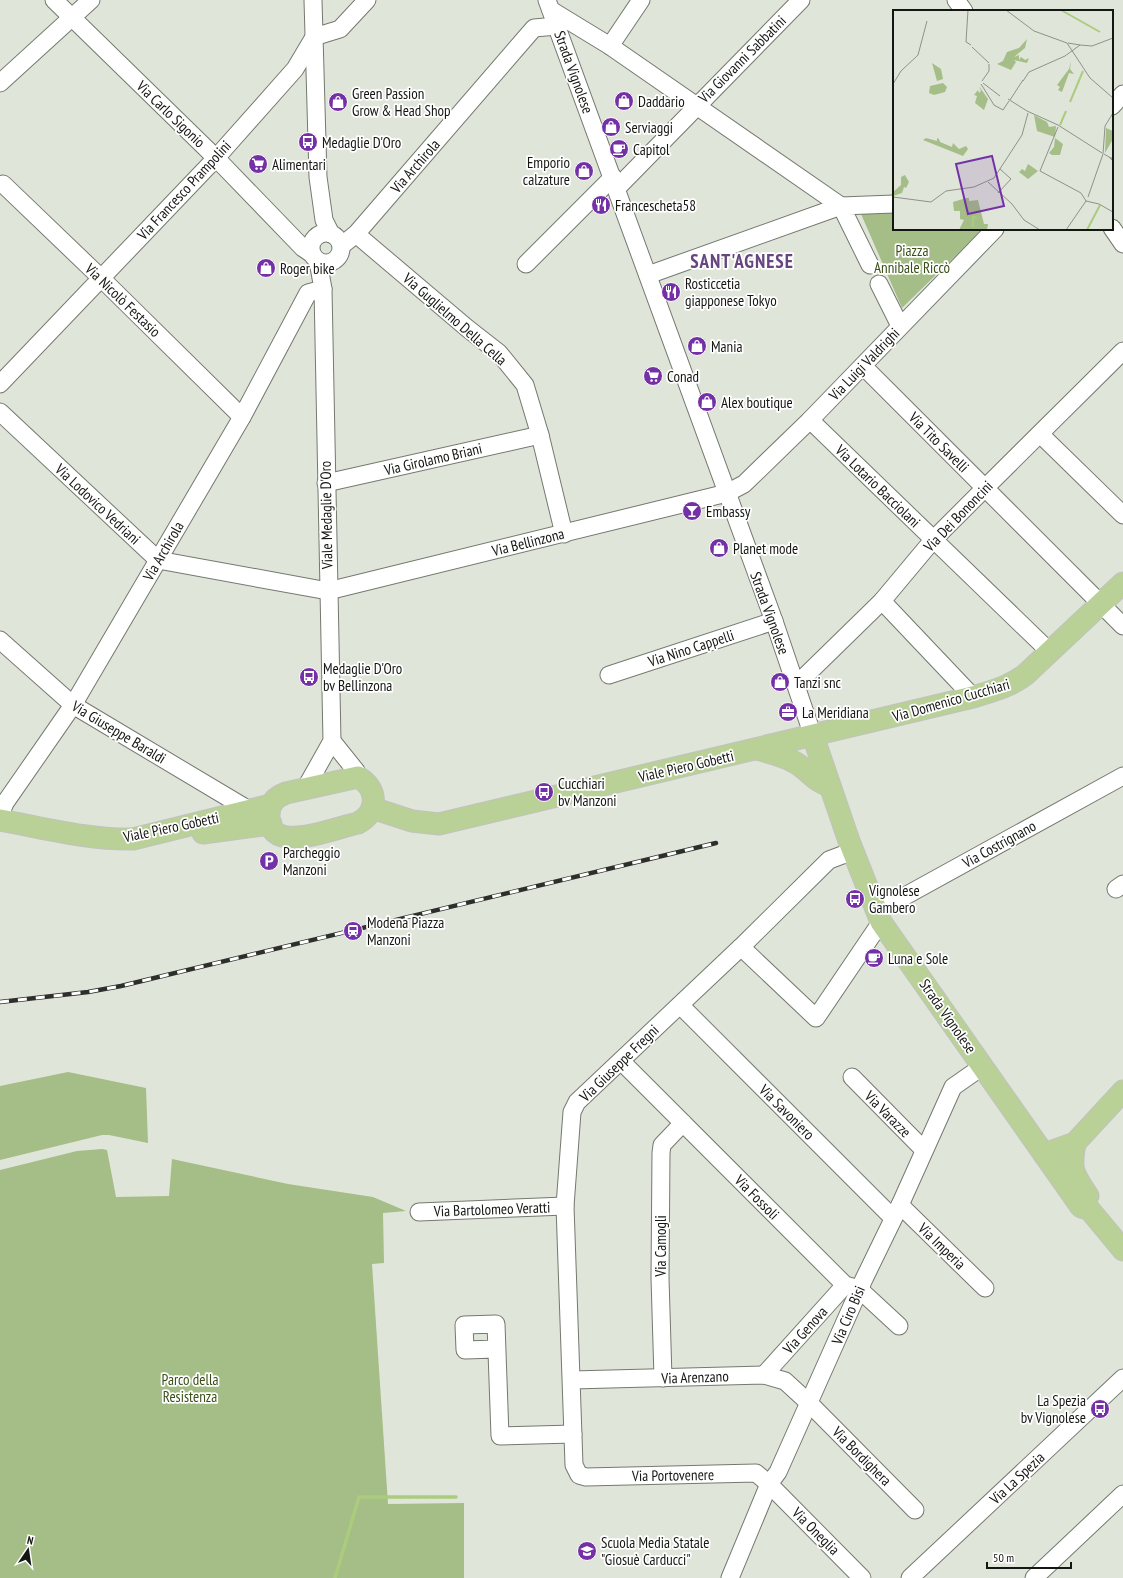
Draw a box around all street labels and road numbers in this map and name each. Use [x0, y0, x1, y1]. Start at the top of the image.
street label: Via Giovanni Sabbatini [693, 11, 790, 108]
street label: Strada Vignolese [550, 28, 598, 116]
street label: Via Carlo Sigonio [132, 76, 209, 151]
street label: Via Archirola [386, 135, 444, 198]
street label: Via Francesco Prampolini [132, 136, 235, 244]
street label: Via Nicolò Festasio [80, 258, 165, 341]
street label: Via Guglielmo Della Cella [398, 268, 511, 369]
street label: Via Luigi Valdrighi [824, 324, 903, 405]
street label: Via Tito Savelli [904, 407, 973, 476]
street label: Via Girolamo Briani [381, 439, 484, 480]
street label: Via Lotario Bacciolani [831, 440, 925, 531]
street label: Via Lodovico Vedriani [51, 459, 145, 548]
street label: Viale Medaglie D'Oro [316, 461, 336, 570]
street label: Via Dei Bononcini [919, 476, 997, 556]
street label: Via Archirola [138, 518, 188, 585]
street label: Via Bellinzona [489, 524, 566, 560]
street label: Strada Vignolese [746, 569, 794, 657]
street label: Via Nino Cappelli [645, 625, 736, 671]
street label: Via Domenico Cucchiari [889, 674, 1012, 726]
street label: Via Giuseppe Baraldi [68, 696, 170, 768]
street label: Viale Piero Gobetti [636, 746, 735, 786]
street label: Viale Piero Gobetti [121, 808, 220, 847]
street label: Via Costrignano [958, 816, 1039, 872]
street label: Strada Vignolese [915, 975, 981, 1057]
street label: Via Giuseppe Fregni [575, 1020, 663, 1106]
street label: Via Savoniero [755, 1080, 819, 1144]
street label: Via Varazze [860, 1086, 915, 1141]
street label: Via Fossoli [730, 1170, 783, 1223]
street label: Via Bartolomeo Veratti [432, 1197, 551, 1221]
street label: Via Camogli [651, 1215, 670, 1278]
street label: Via Imperia [914, 1218, 970, 1273]
street label: Via Ciro Bisi [827, 1283, 869, 1348]
street label: Via Genova [778, 1302, 831, 1359]
street label: Via Arenzano [660, 1366, 729, 1388]
street label: Via Bordighera [828, 1422, 896, 1490]
street label: Via La Spezia [985, 1448, 1048, 1509]
street label: Via Portovenere [631, 1465, 714, 1485]
street label: Via Oneglia [788, 1503, 844, 1559]

